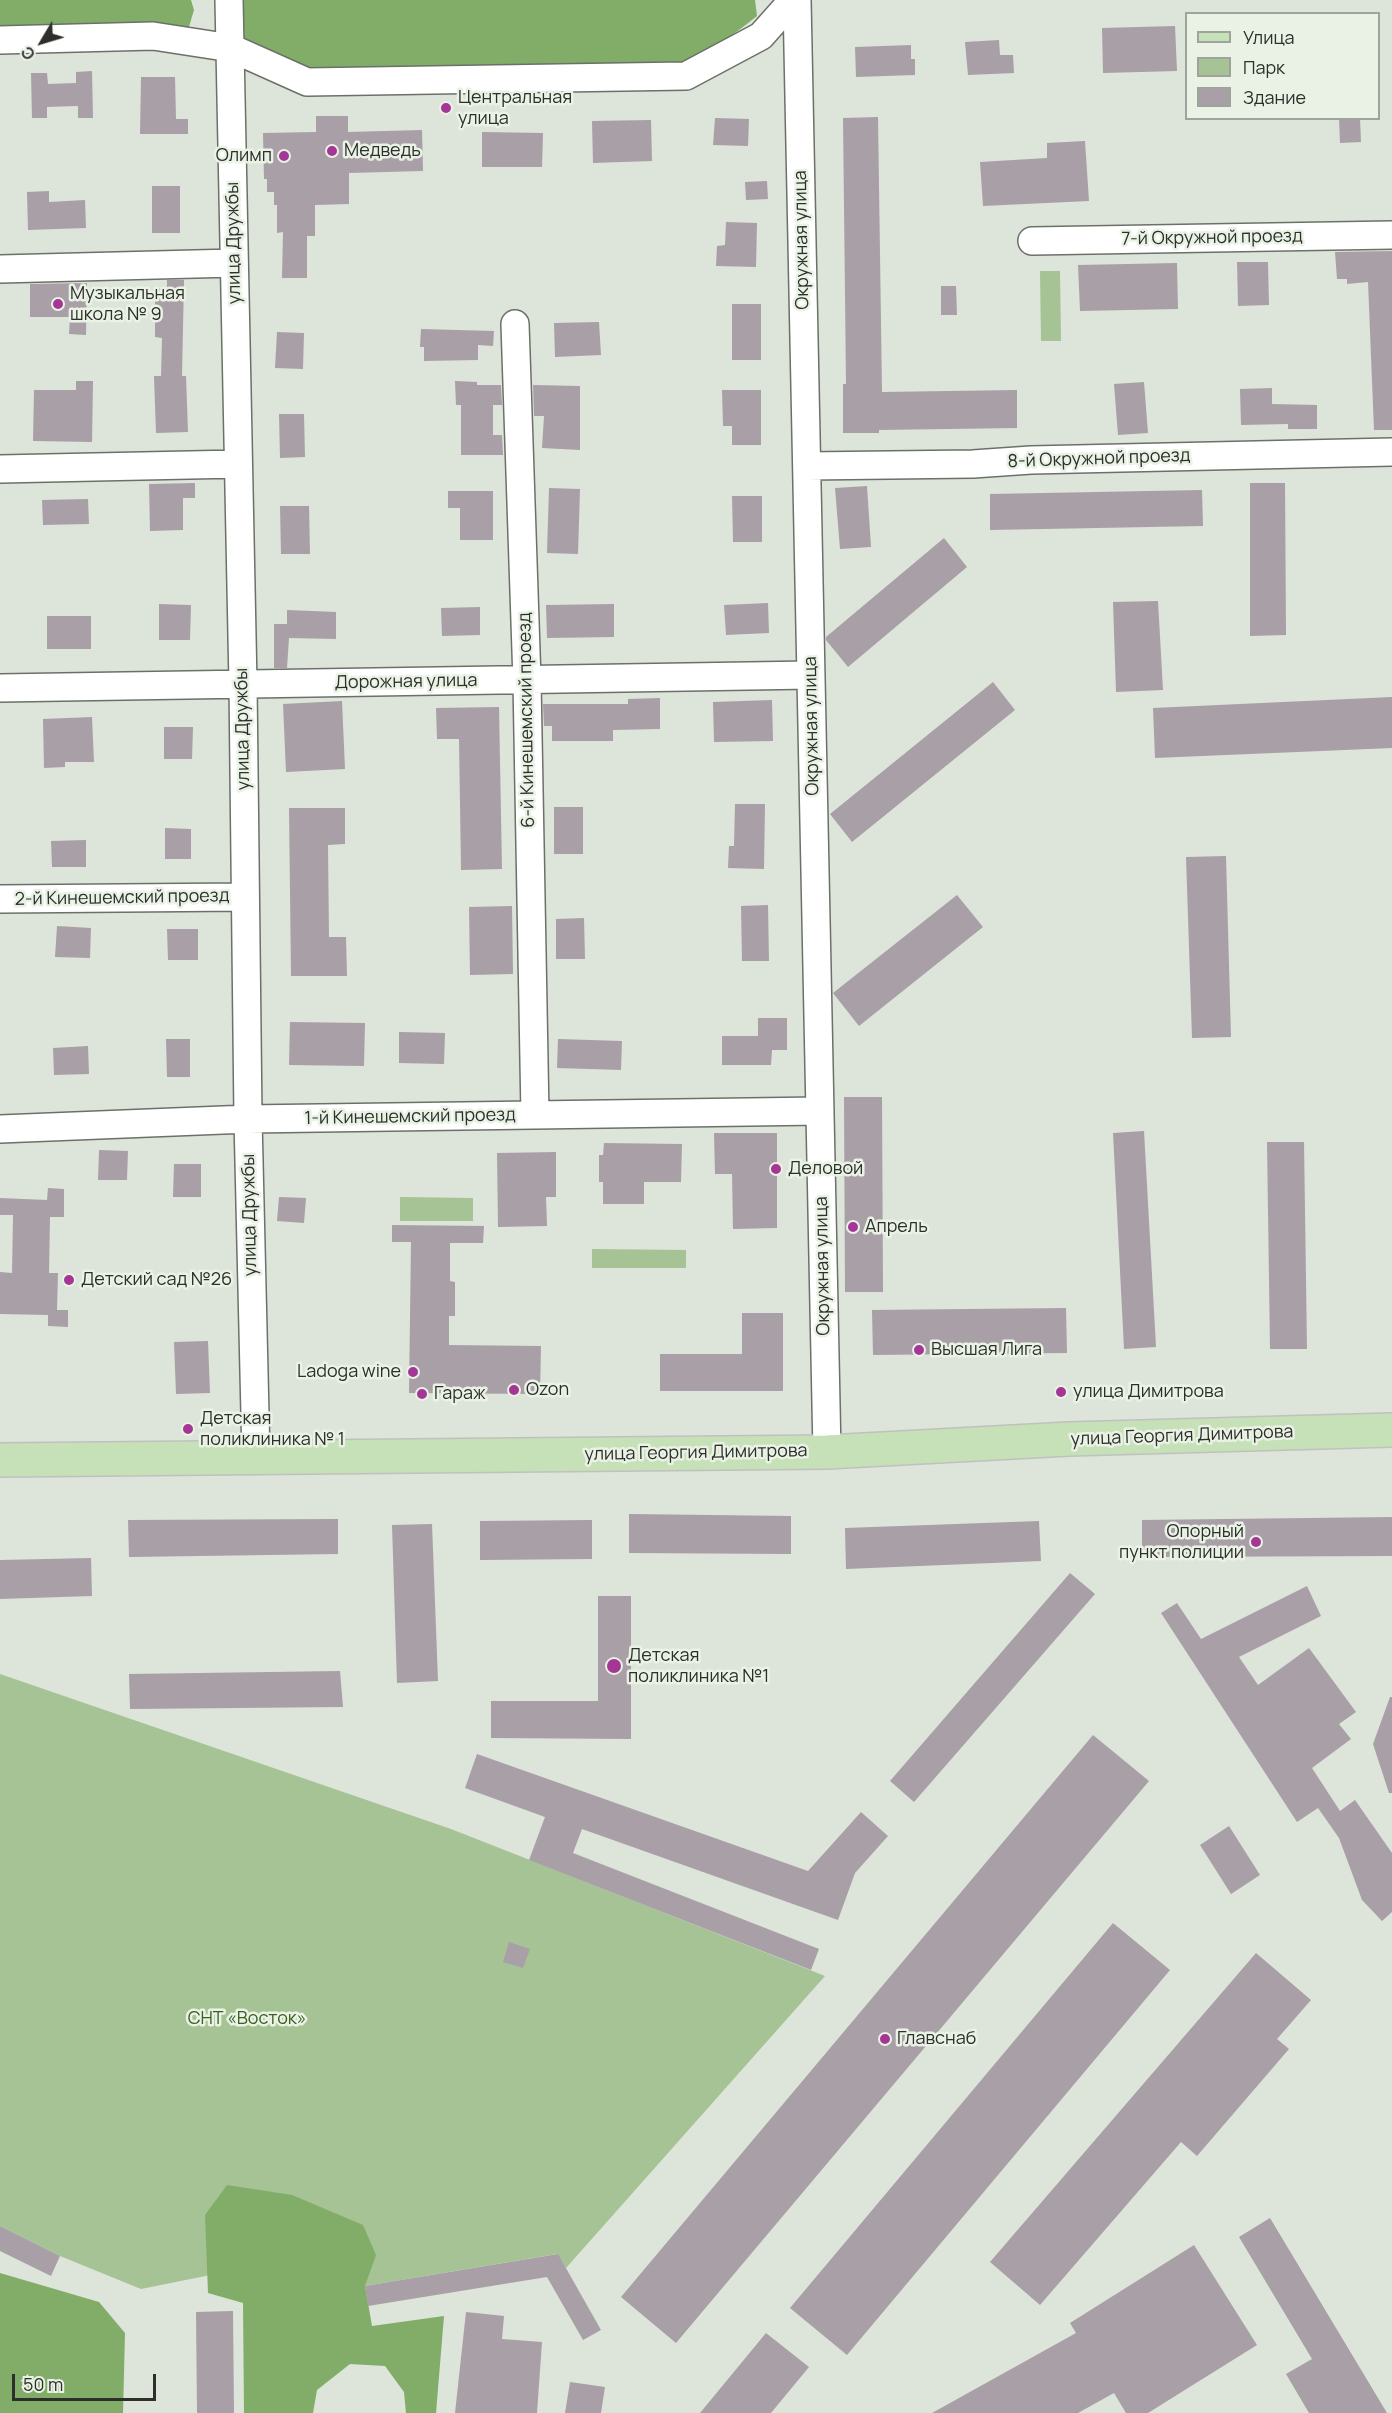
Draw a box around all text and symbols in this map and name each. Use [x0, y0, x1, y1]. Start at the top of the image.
north arrow [12, 12, 72, 72]
legend [1185, 12, 1380, 120]
text: Улица [1243, 25, 1295, 49]
text: С [16, 42, 40, 65]
text: Парк [1243, 55, 1285, 79]
text: Здание [1243, 85, 1306, 109]
place label: Центральная улица [458, 87, 572, 130]
marker: Центральная улица [439, 101, 453, 115]
place label: Медведь [344, 140, 421, 162]
marker: Медведь [325, 144, 339, 158]
place label: Олимп [216, 145, 272, 167]
marker: Олимп [277, 149, 291, 163]
street label: Окружная улица [790, 170, 814, 310]
street label: улица Дружбы [222, 181, 246, 305]
street label: 7-й Окружной проезд [1121, 226, 1303, 250]
place label: Музыкальная школа № 9 [70, 283, 185, 326]
marker: Музыкальная школа № 9 [51, 297, 65, 311]
street label: 8-й Окружной проезд [1007, 445, 1191, 473]
street label: 6-й Кинешемский проезд [514, 612, 540, 828]
street label: Окружная улица [800, 656, 824, 796]
street label: улица Дружбы [231, 667, 255, 791]
street label: Дорожная улица [334, 670, 478, 694]
street label: 2-й Кинешемский проезд [14, 885, 230, 911]
street label: 1-й Кинешемский проезд [304, 1104, 516, 1130]
street label: улица Дружбы [238, 1153, 262, 1277]
place label: Деловой [788, 1158, 863, 1180]
marker: Деловой [769, 1162, 783, 1176]
street label: Окружная улица [811, 1196, 835, 1336]
place label: Апрель [865, 1216, 928, 1238]
marker: Апрель [846, 1220, 860, 1234]
place label: Детский сад №26 [81, 1269, 232, 1291]
marker: Детский сад №26 [62, 1273, 76, 1287]
place label: Высшая Лига [931, 1339, 1042, 1361]
marker: Высшая Лига [912, 1343, 926, 1357]
place label: Ladoga wine [297, 1361, 401, 1383]
marker: Ladoga wine [406, 1365, 420, 1379]
place label: Ozon [526, 1379, 569, 1401]
place label: улица Димитрова [1073, 1381, 1224, 1403]
place label: Гараж [434, 1383, 486, 1405]
marker: Ozon [507, 1383, 521, 1397]
marker: улица Димитрова [1054, 1385, 1068, 1399]
marker: Гараж [415, 1387, 429, 1401]
place label: Детская поликлиника № 1 [200, 1408, 345, 1450]
street label: улица Георгия Димитрова [1070, 1421, 1294, 1451]
marker: Детская поликлиника № 1 [181, 1422, 195, 1436]
street label: улица Георгия Димитрова [584, 1440, 808, 1466]
place label: Опорный пункт полиции [1119, 1521, 1244, 1564]
marker: Опорный пункт полиции [1249, 1535, 1263, 1549]
place label: Детская поликлиника №1 [628, 1645, 769, 1688]
marker: Детская поликлиника №1 [605, 1657, 623, 1675]
park label: СНТ «Восток» [188, 2008, 306, 2030]
place label: Главснаб [897, 2028, 976, 2050]
marker: Главснаб [878, 2032, 892, 2046]
scale bar [15, 2362, 159, 2400]
text: 50 m [23, 2372, 63, 2396]

